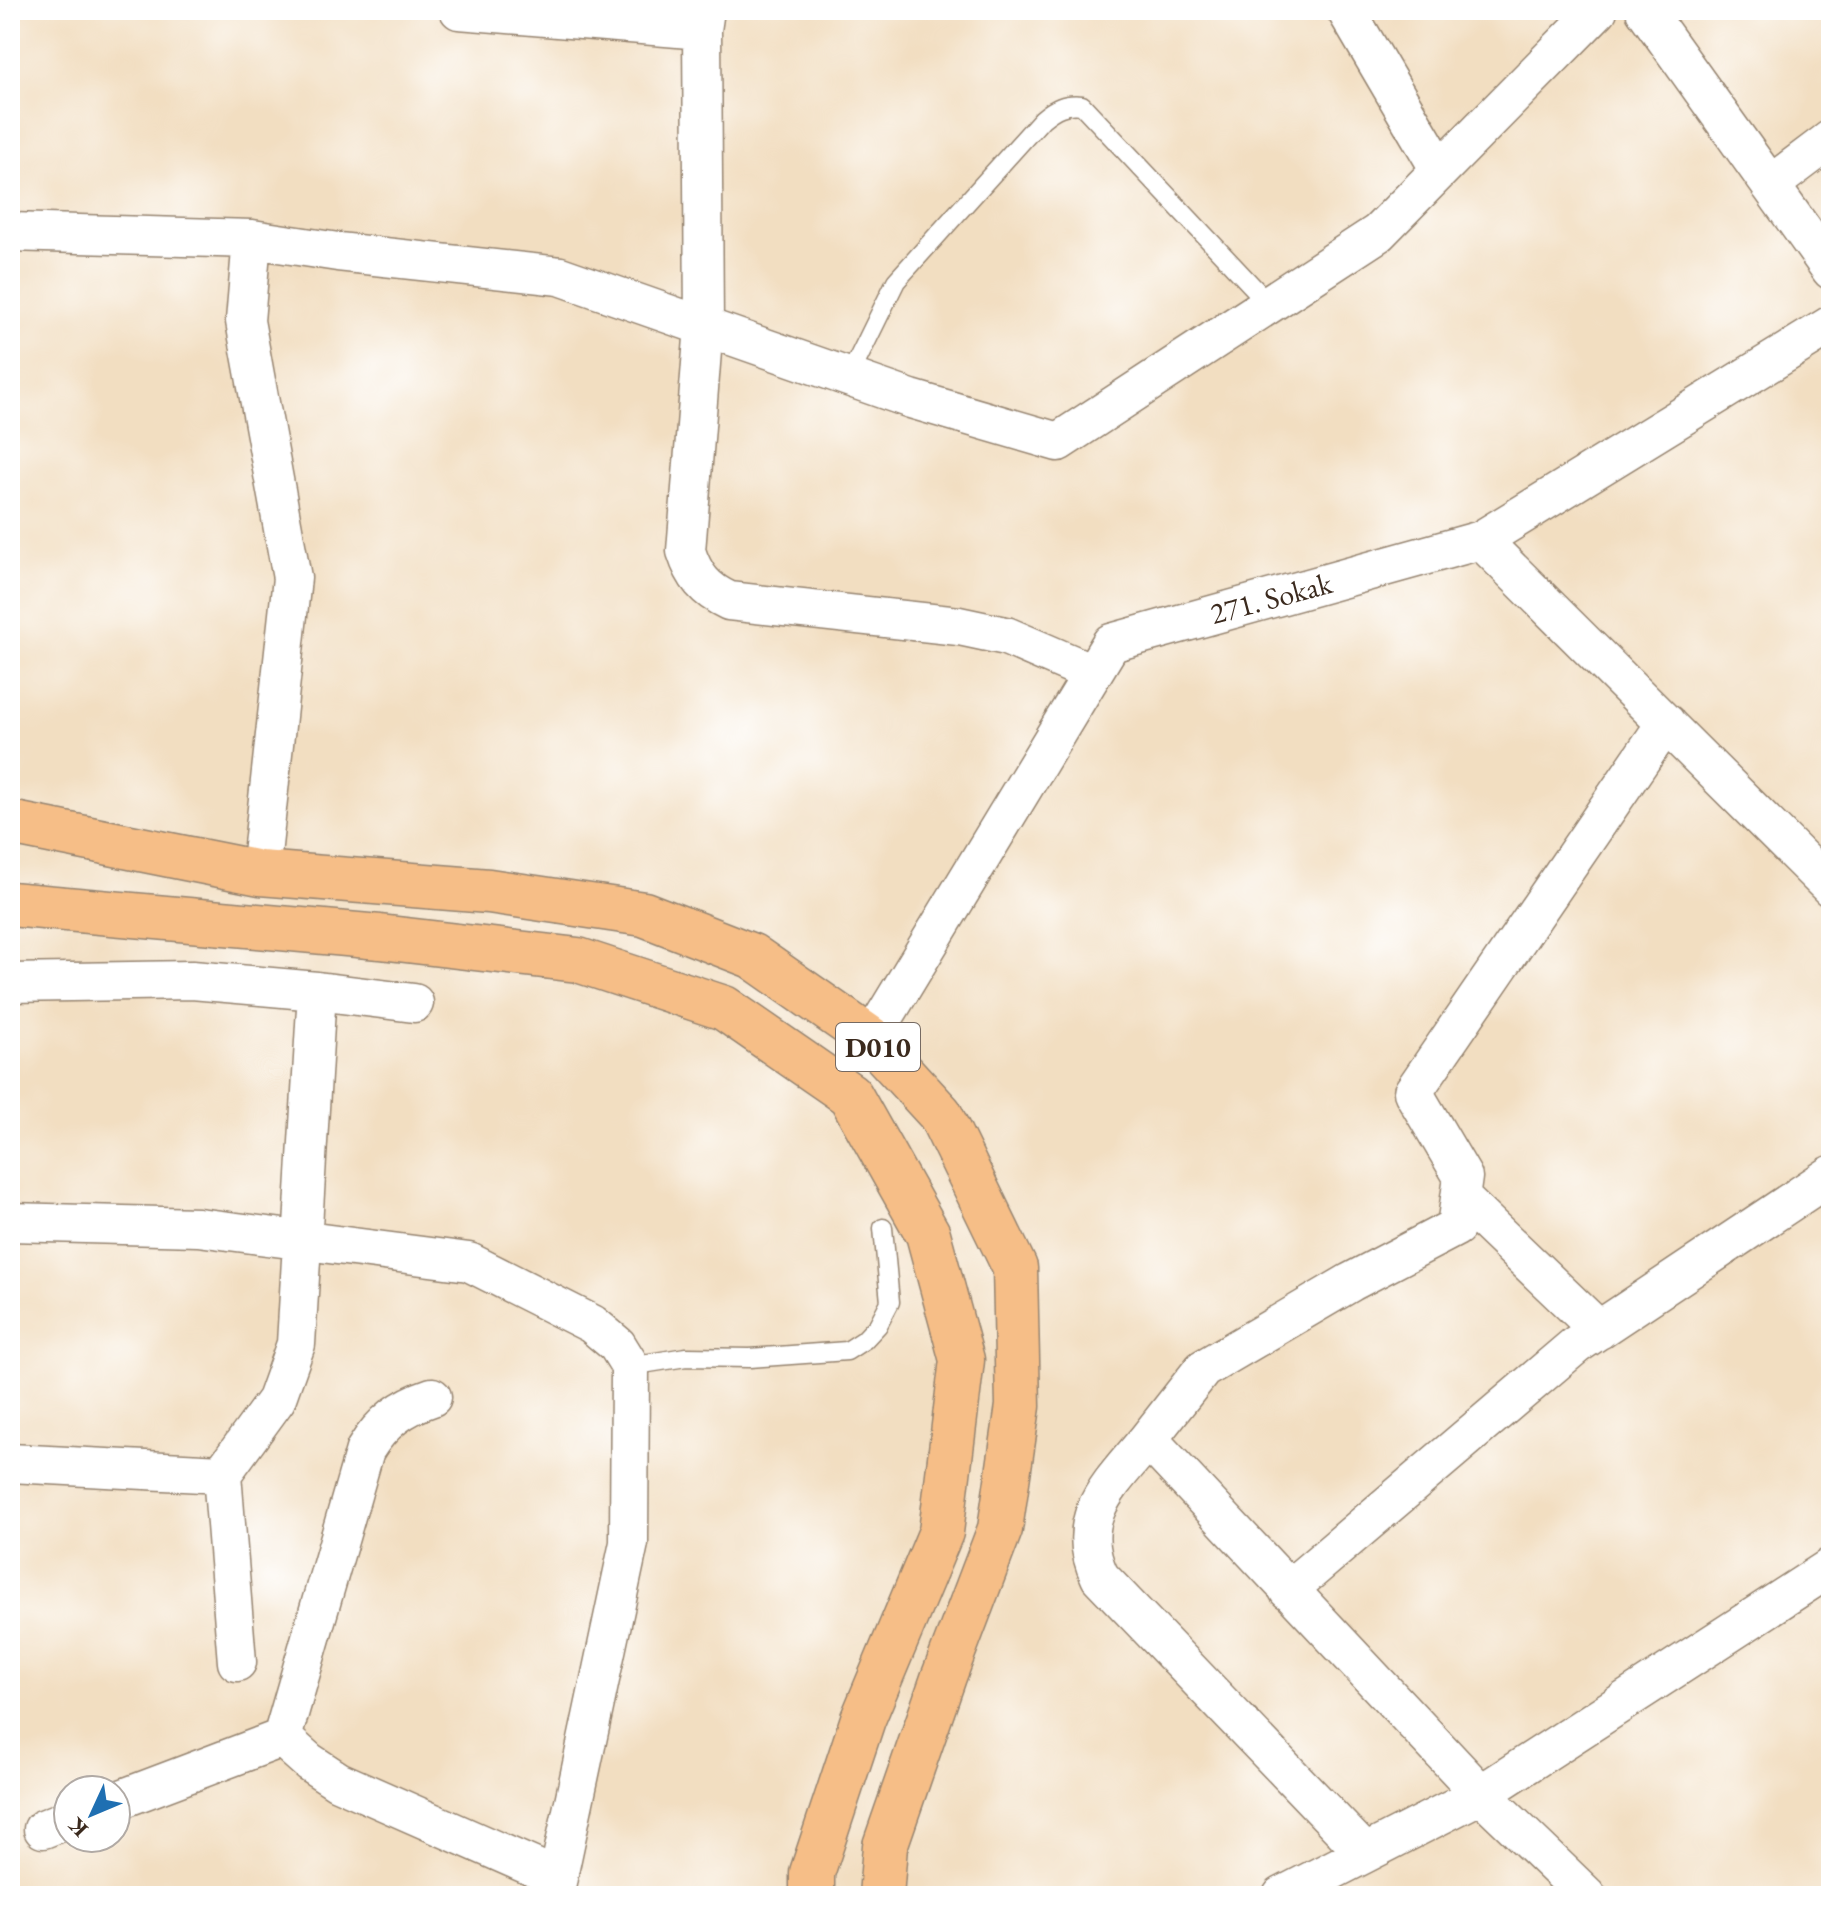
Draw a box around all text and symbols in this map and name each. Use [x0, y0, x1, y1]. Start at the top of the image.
street label: 271. Sokak [1206, 563, 1337, 633]
road number: D010 [836, 1023, 920, 1071]
north arrow [52, 1774, 132, 1854]
text: K [62, 1811, 94, 1844]

